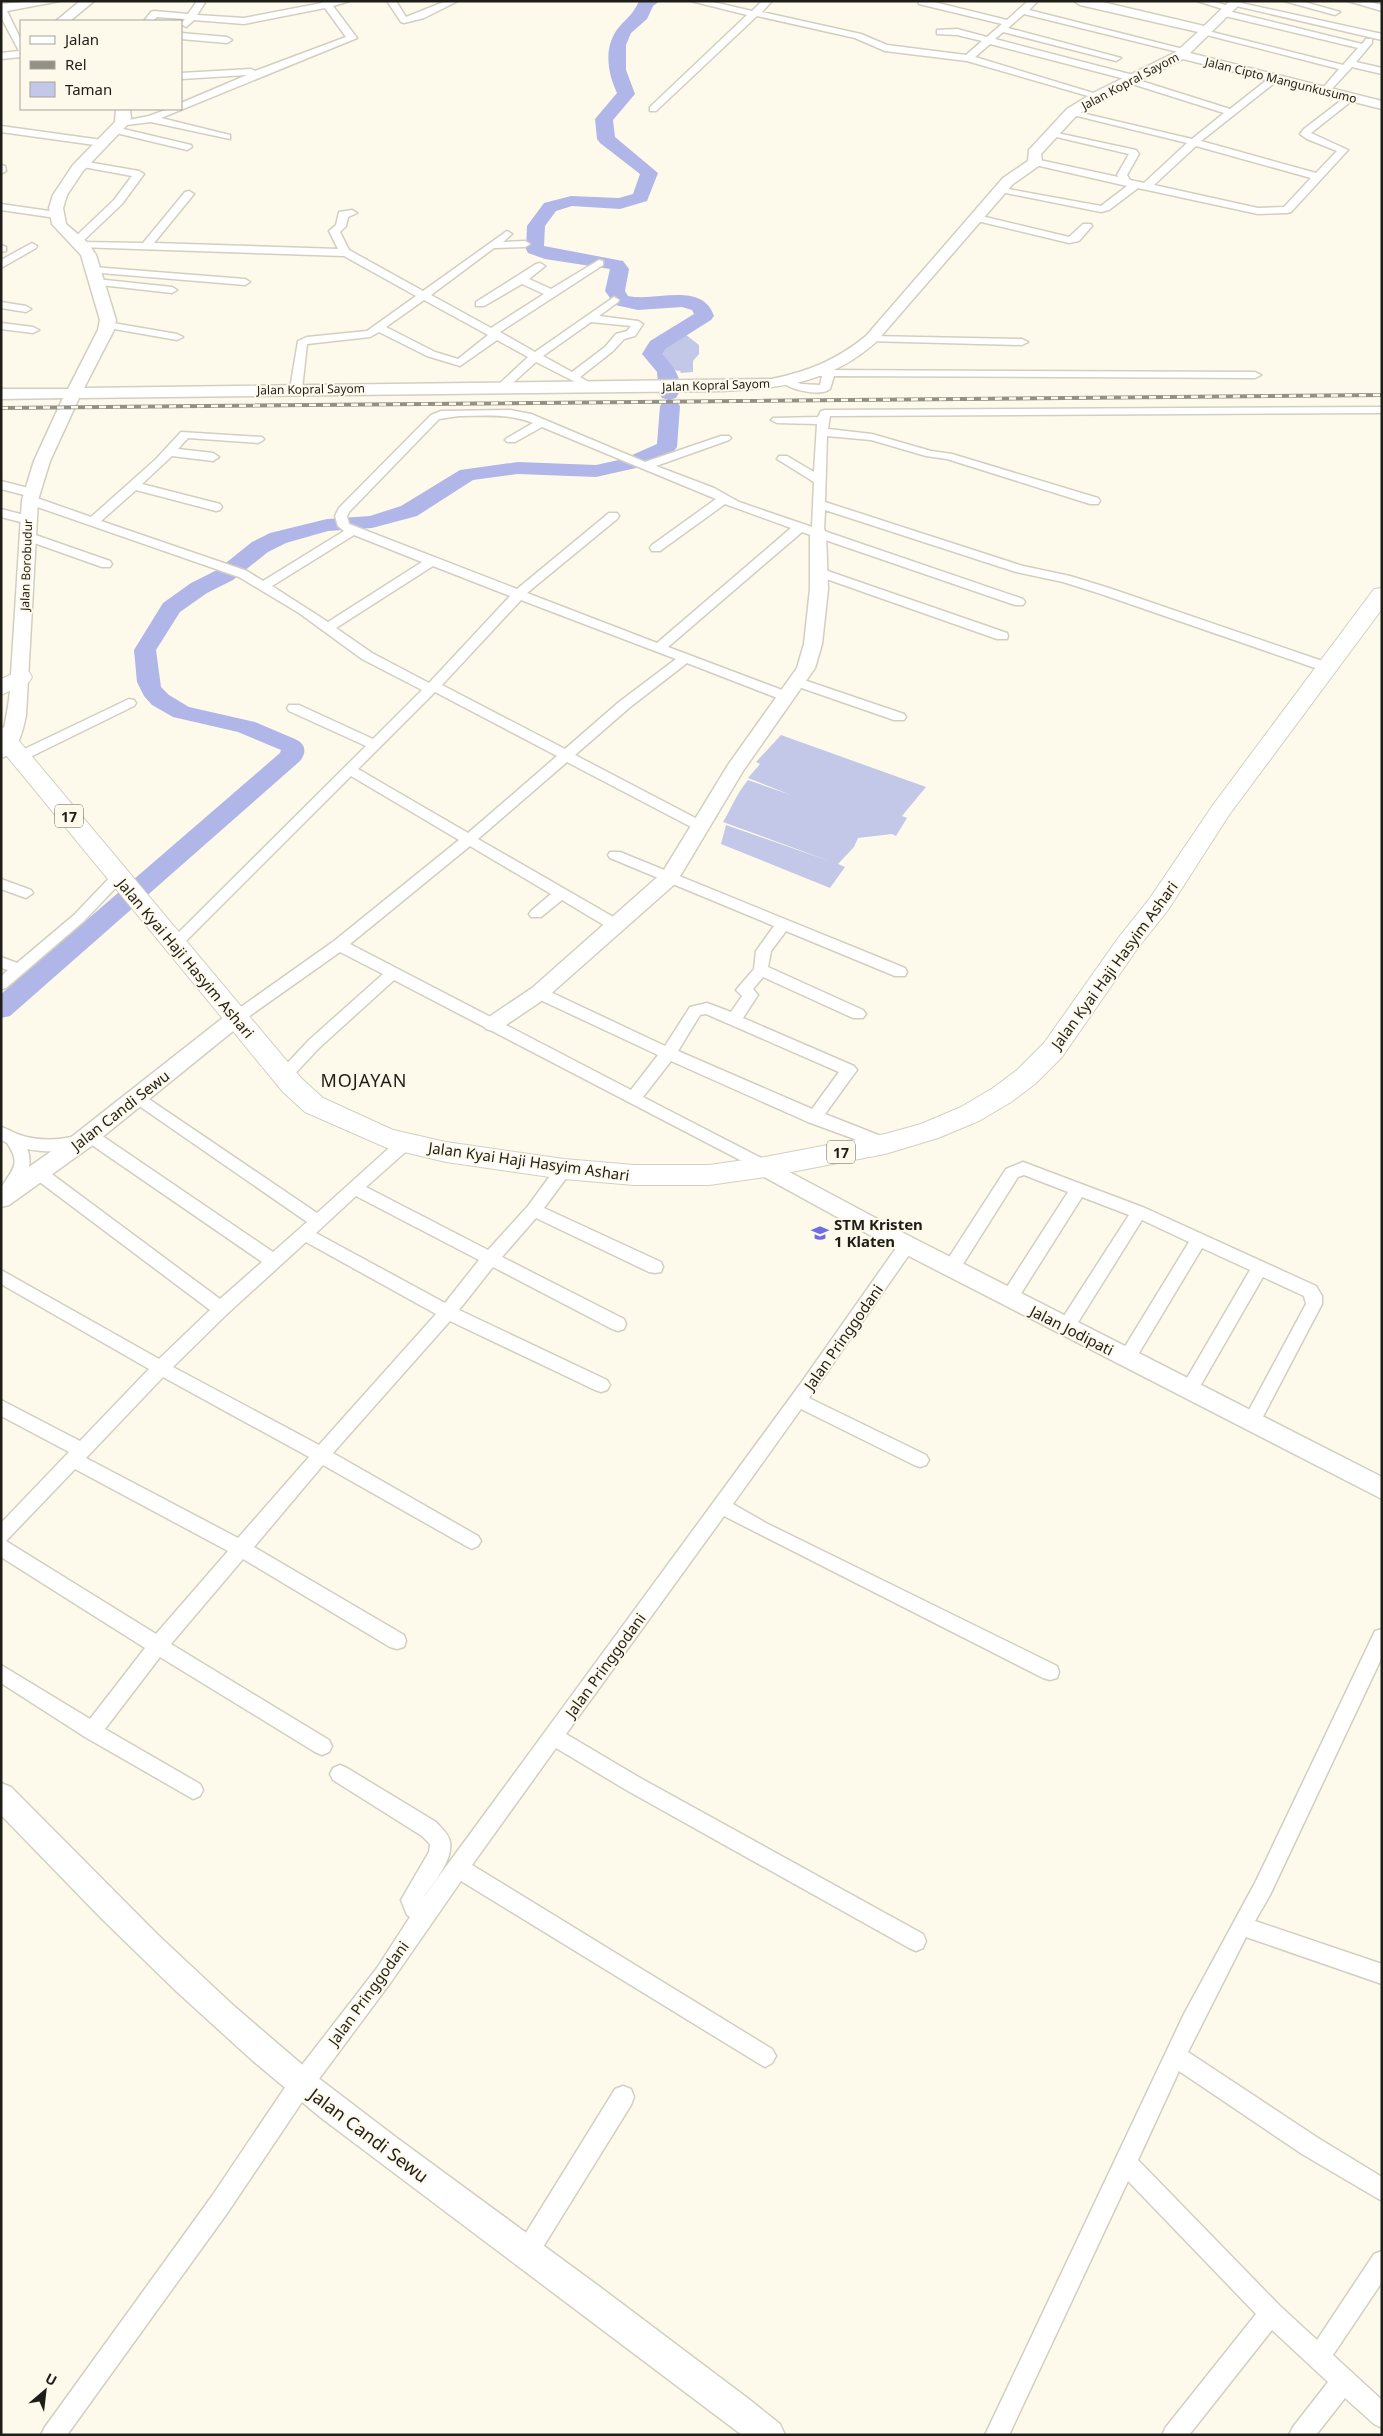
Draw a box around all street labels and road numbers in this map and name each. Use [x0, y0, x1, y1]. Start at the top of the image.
street label: Jalan Kopral Sayom [1077, 48, 1182, 114]
street label: Jalan Cipto Mangunkusumo [1202, 53, 1359, 107]
street label: Jalan Kopral Sayom [661, 375, 770, 395]
street label: Jalan Kopral Sayom [256, 380, 365, 398]
street label: Jalan Borobudur [16, 519, 36, 612]
road number: 17 [55, 804, 83, 828]
street label: Jalan Kyai Haji Hasyim Ashari [112, 872, 259, 1042]
street label: Jalan Kyai Haji Hasyim Ashari [1045, 877, 1182, 1055]
street label: Jalan Candi Sewu [65, 1065, 173, 1156]
street label: Jalan Kyai Haji Hasyim Ashari [425, 1137, 631, 1185]
road number: 17 [827, 1140, 855, 1164]
street label: Jalan Pringgodani [798, 1280, 887, 1395]
street label: Jalan Jodipati [1025, 1299, 1117, 1360]
street label: Jalan Pringgodani [559, 1609, 650, 1723]
street label: Jalan Pringgodani [322, 1937, 413, 2051]
street label: Jalan Candi Sewu [303, 2081, 434, 2188]

